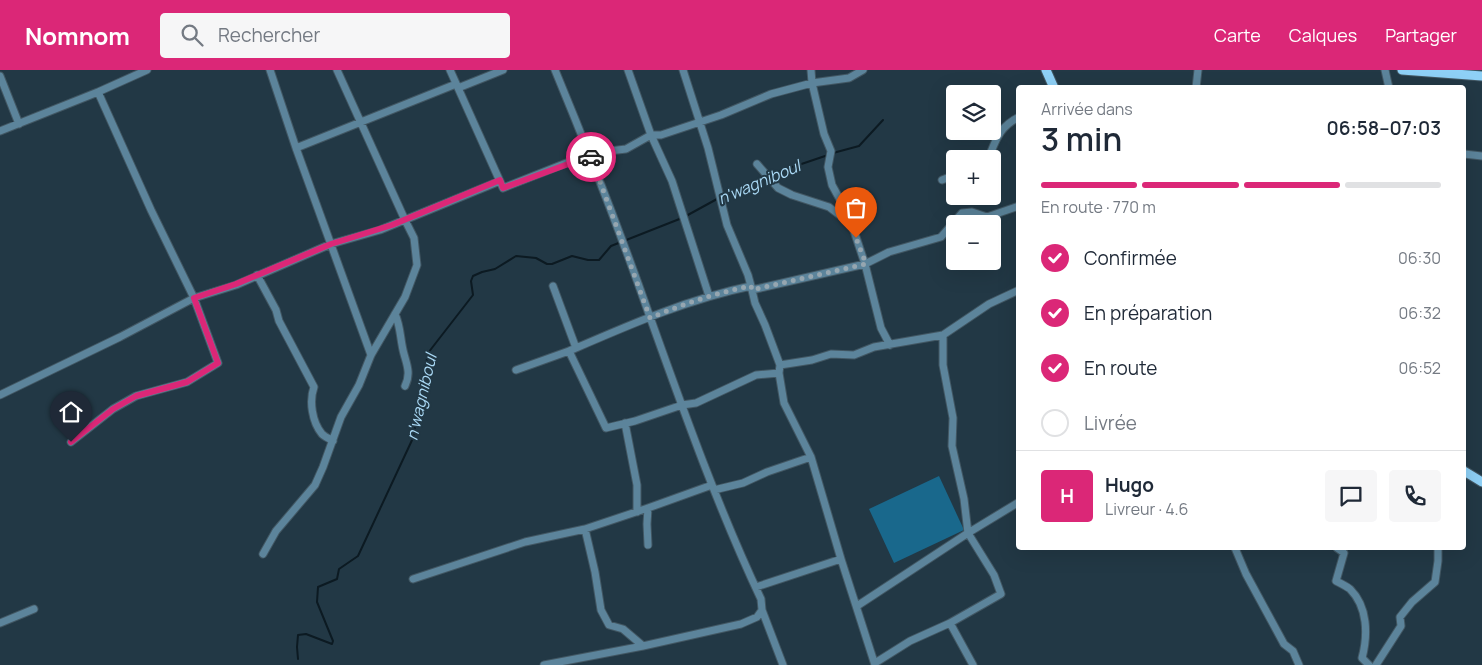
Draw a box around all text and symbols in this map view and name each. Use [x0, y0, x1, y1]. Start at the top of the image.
search box [160, 13, 510, 58]
text: Nomnom [25, 19, 130, 52]
icon: search [178, 21, 206, 49]
text: Rechercher [218, 22, 320, 48]
text: Carte [1214, 23, 1261, 47]
text: Calques [1289, 23, 1357, 47]
text: Partager [1385, 23, 1457, 47]
map controls [946, 85, 1001, 270]
button: layers [946, 85, 1001, 140]
text: Arrivée dans [1041, 98, 1133, 120]
text: 06:58–07:03 [1327, 115, 1441, 141]
text: 3 min [1041, 117, 1122, 161]
courier [566, 132, 616, 182]
icon: car [577, 143, 605, 171]
button: + [946, 150, 1001, 205]
water label: n'wagniboul [714, 154, 806, 209]
pin [835, 187, 877, 238]
icon: bag [842, 194, 870, 222]
text: En route · 770 m [1041, 196, 1156, 218]
button: − [946, 215, 1001, 270]
icon: check [1041, 244, 1069, 272]
text: Confirmée [1084, 245, 1177, 271]
text: 06:30 [1398, 247, 1441, 269]
icon: check [1041, 299, 1069, 327]
text: En préparation [1084, 300, 1212, 326]
text: 06:32 [1399, 302, 1441, 324]
water label: n'wagniboul [400, 350, 442, 442]
icon: check [1041, 354, 1069, 382]
text: En route [1084, 355, 1157, 381]
text: 06:52 [1399, 357, 1441, 379]
pin [50, 391, 92, 442]
icon: home [57, 398, 85, 426]
text: Livrée [1084, 410, 1137, 436]
button: chat [1325, 470, 1377, 522]
button: phone [1389, 470, 1441, 522]
text: Hugo [1105, 472, 1154, 498]
text: H [1060, 483, 1074, 509]
text: Livreur · 4.6 [1105, 498, 1188, 520]

